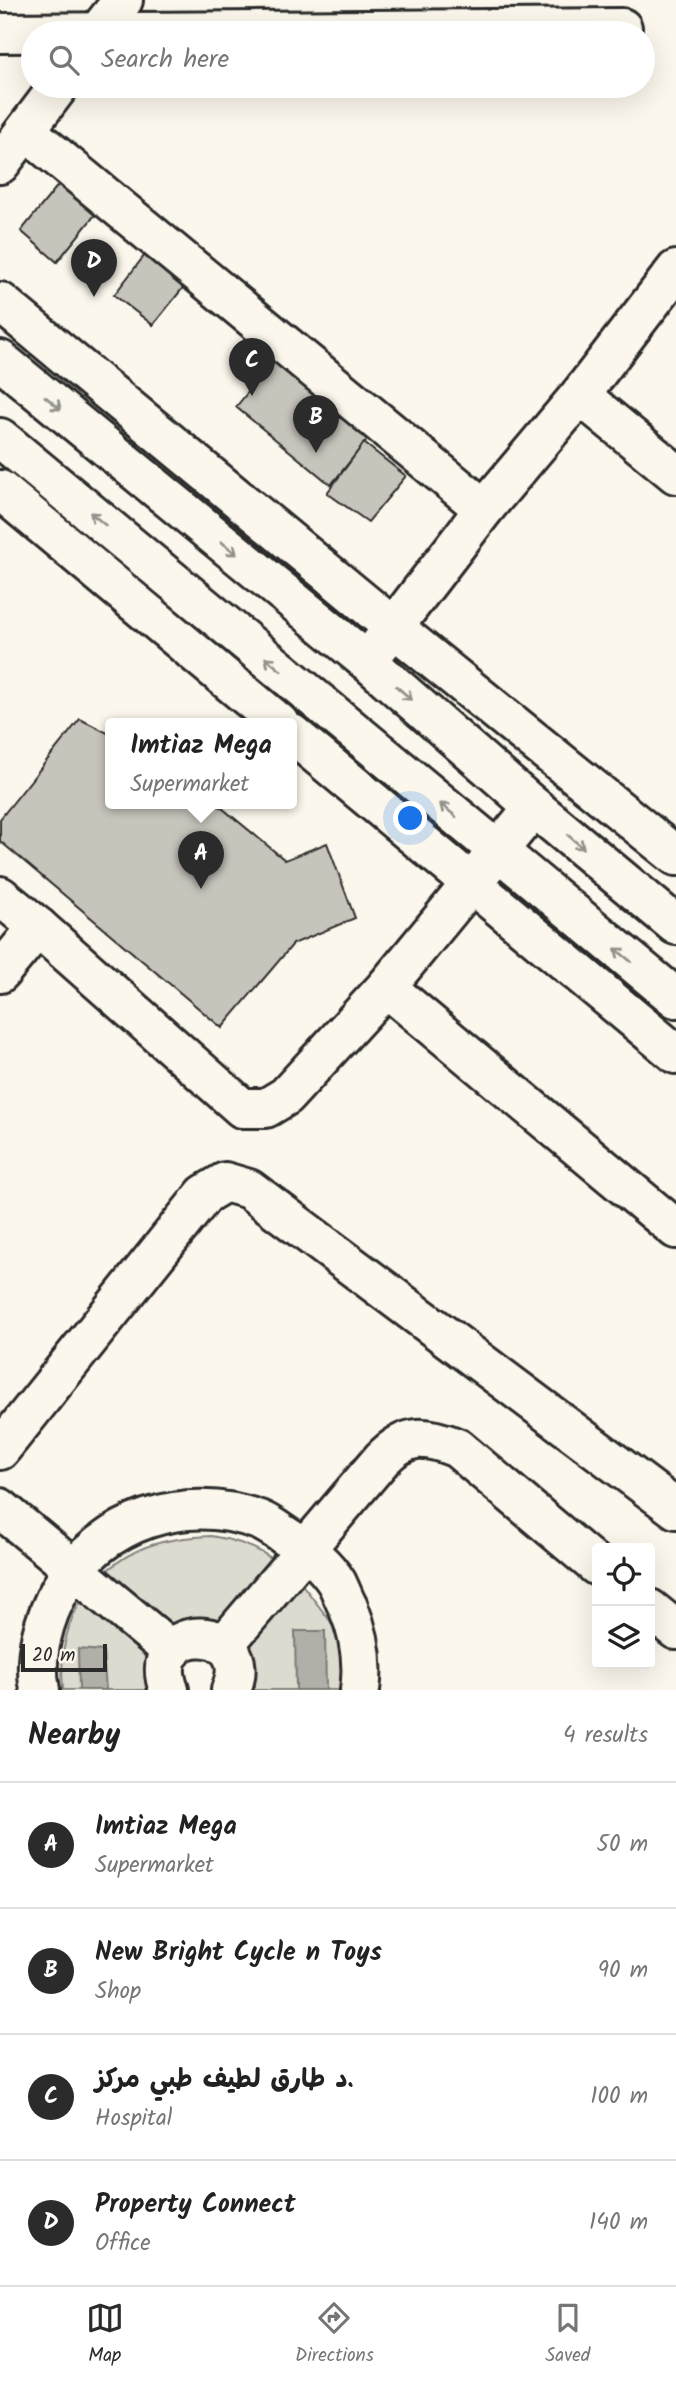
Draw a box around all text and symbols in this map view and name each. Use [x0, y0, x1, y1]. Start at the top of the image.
search box [21, 21, 655, 98]
text: Search here [101, 39, 229, 81]
icon: search [45, 41, 83, 79]
pin: D [71, 239, 117, 297]
pin: C [229, 338, 275, 396]
pin: B [293, 395, 339, 453]
one-way arrow [43, 396, 61, 411]
one-way arrow [90, 511, 108, 527]
one-way arrow [219, 540, 237, 556]
one-way arrow [264, 657, 282, 672]
one-way arrow [394, 685, 412, 701]
popup [105, 718, 297, 809]
text: Imtiaz Mega [130, 725, 272, 767]
text: Supermarket [130, 767, 249, 803]
your location [393, 801, 427, 835]
one-way arrow [439, 802, 457, 818]
pin: A [178, 831, 224, 889]
one-way arrow [566, 834, 584, 850]
one-way arrow [615, 947, 633, 962]
map controls [592, 1543, 655, 1669]
button: locate [592, 1543, 655, 1606]
button: layers [592, 1606, 655, 1669]
scale bar [21, 1641, 107, 1673]
text: 20 m [32, 1641, 75, 1671]
text: Nearby [28, 1712, 120, 1760]
text: 4 results [563, 1718, 648, 1754]
text: Imtiaz Mega [95, 1806, 237, 1848]
text: A [44, 1827, 58, 1863]
text: 50 m [597, 1827, 648, 1863]
text: Supermarket [95, 1848, 214, 1884]
text: New Bright Cycle n Toys [95, 1932, 382, 1974]
text: B [44, 1953, 58, 1989]
text: 90 m [598, 1953, 648, 1989]
text: Shop [95, 1974, 141, 2010]
text: د طارق لطیف طبي مرکز. [95, 2059, 354, 2101]
text: C [44, 2079, 58, 2115]
text: 100 m [590, 2079, 648, 2115]
text: Hospital [95, 2101, 172, 2137]
text: Property Connect [95, 2184, 296, 2226]
text: D [43, 2205, 59, 2241]
text: 140 m [589, 2205, 648, 2241]
text: Office [95, 2226, 150, 2262]
tab: Map [86, 2299, 124, 2371]
tab: Directions [295, 2299, 374, 2371]
tab: Saved [545, 2299, 590, 2371]

